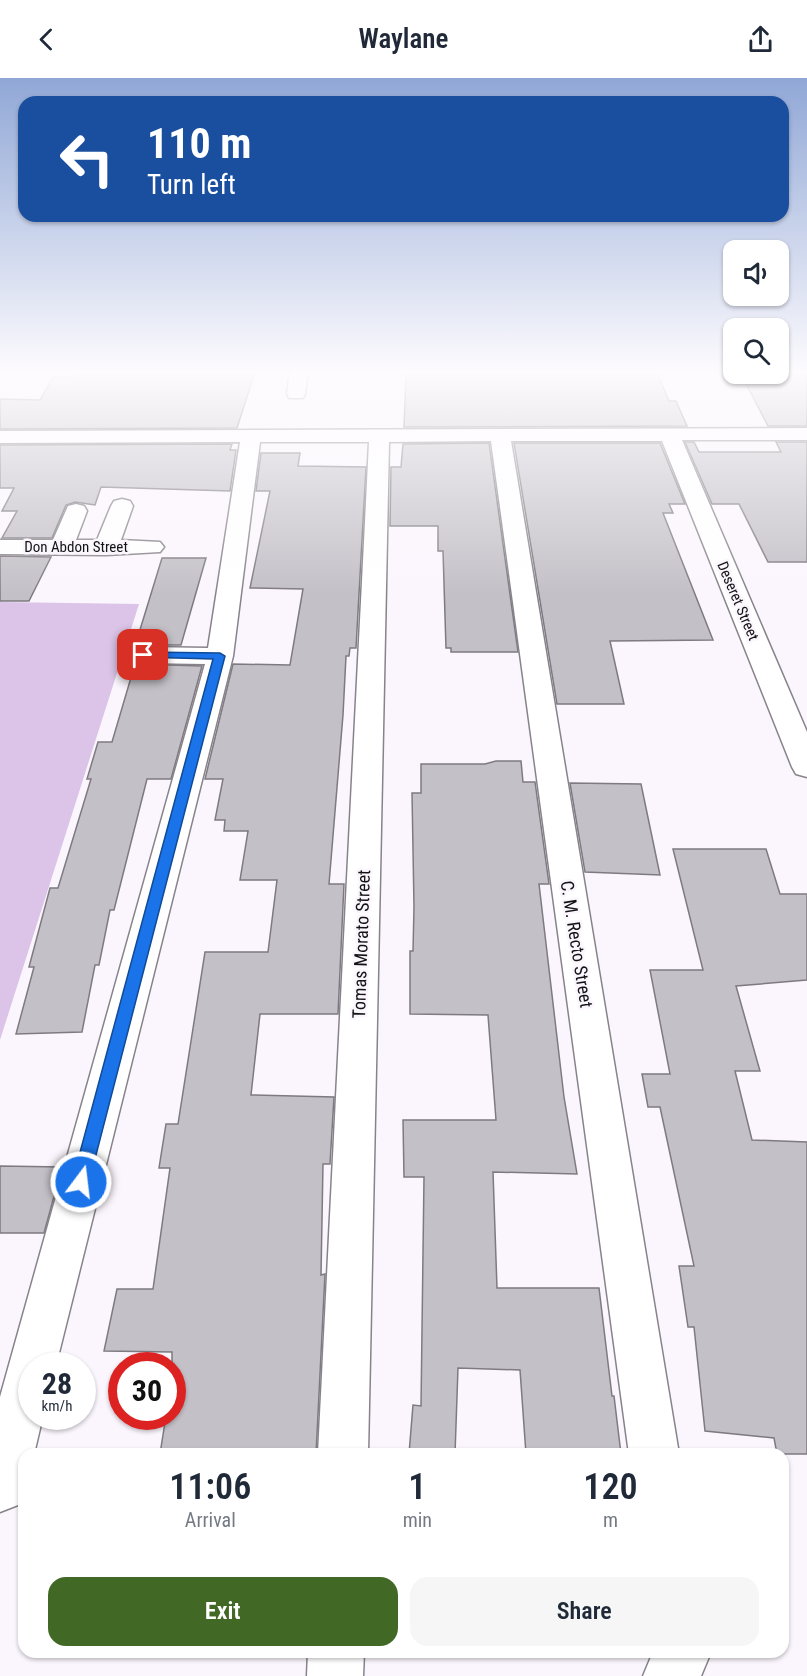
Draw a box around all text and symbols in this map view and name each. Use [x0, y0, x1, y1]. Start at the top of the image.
icon: back [30, 23, 63, 56]
text: Waylane [359, 23, 448, 55]
icon: share [744, 23, 777, 56]
text: 110 m [147, 119, 252, 168]
icon: left [48, 120, 126, 198]
text: Turn left [147, 169, 236, 201]
map controls [723, 240, 789, 384]
button: sound [723, 240, 789, 306]
button: search [723, 318, 789, 384]
street label: Don Abdon Street [24, 538, 128, 556]
street label: Deseret Street [713, 559, 763, 643]
pin [117, 629, 168, 680]
icon: arrive [126, 638, 159, 671]
street label: Tomas Morato Street [348, 869, 374, 1019]
street label: C. M. Recto Street [557, 879, 597, 1009]
position arrow [49, 1150, 113, 1214]
speed limit sign: 30 [108, 1352, 186, 1430]
text: 28 [42, 1366, 72, 1401]
text: km/h [42, 1397, 72, 1415]
text: 11:06 [169, 1466, 251, 1508]
text: 1 [408, 1466, 426, 1508]
text: 120 [583, 1466, 638, 1508]
text: Arrival [185, 1508, 236, 1532]
text: min [403, 1508, 432, 1532]
text: m [603, 1508, 618, 1532]
button: Exit [48, 1577, 398, 1646]
button: Share [410, 1577, 759, 1646]

